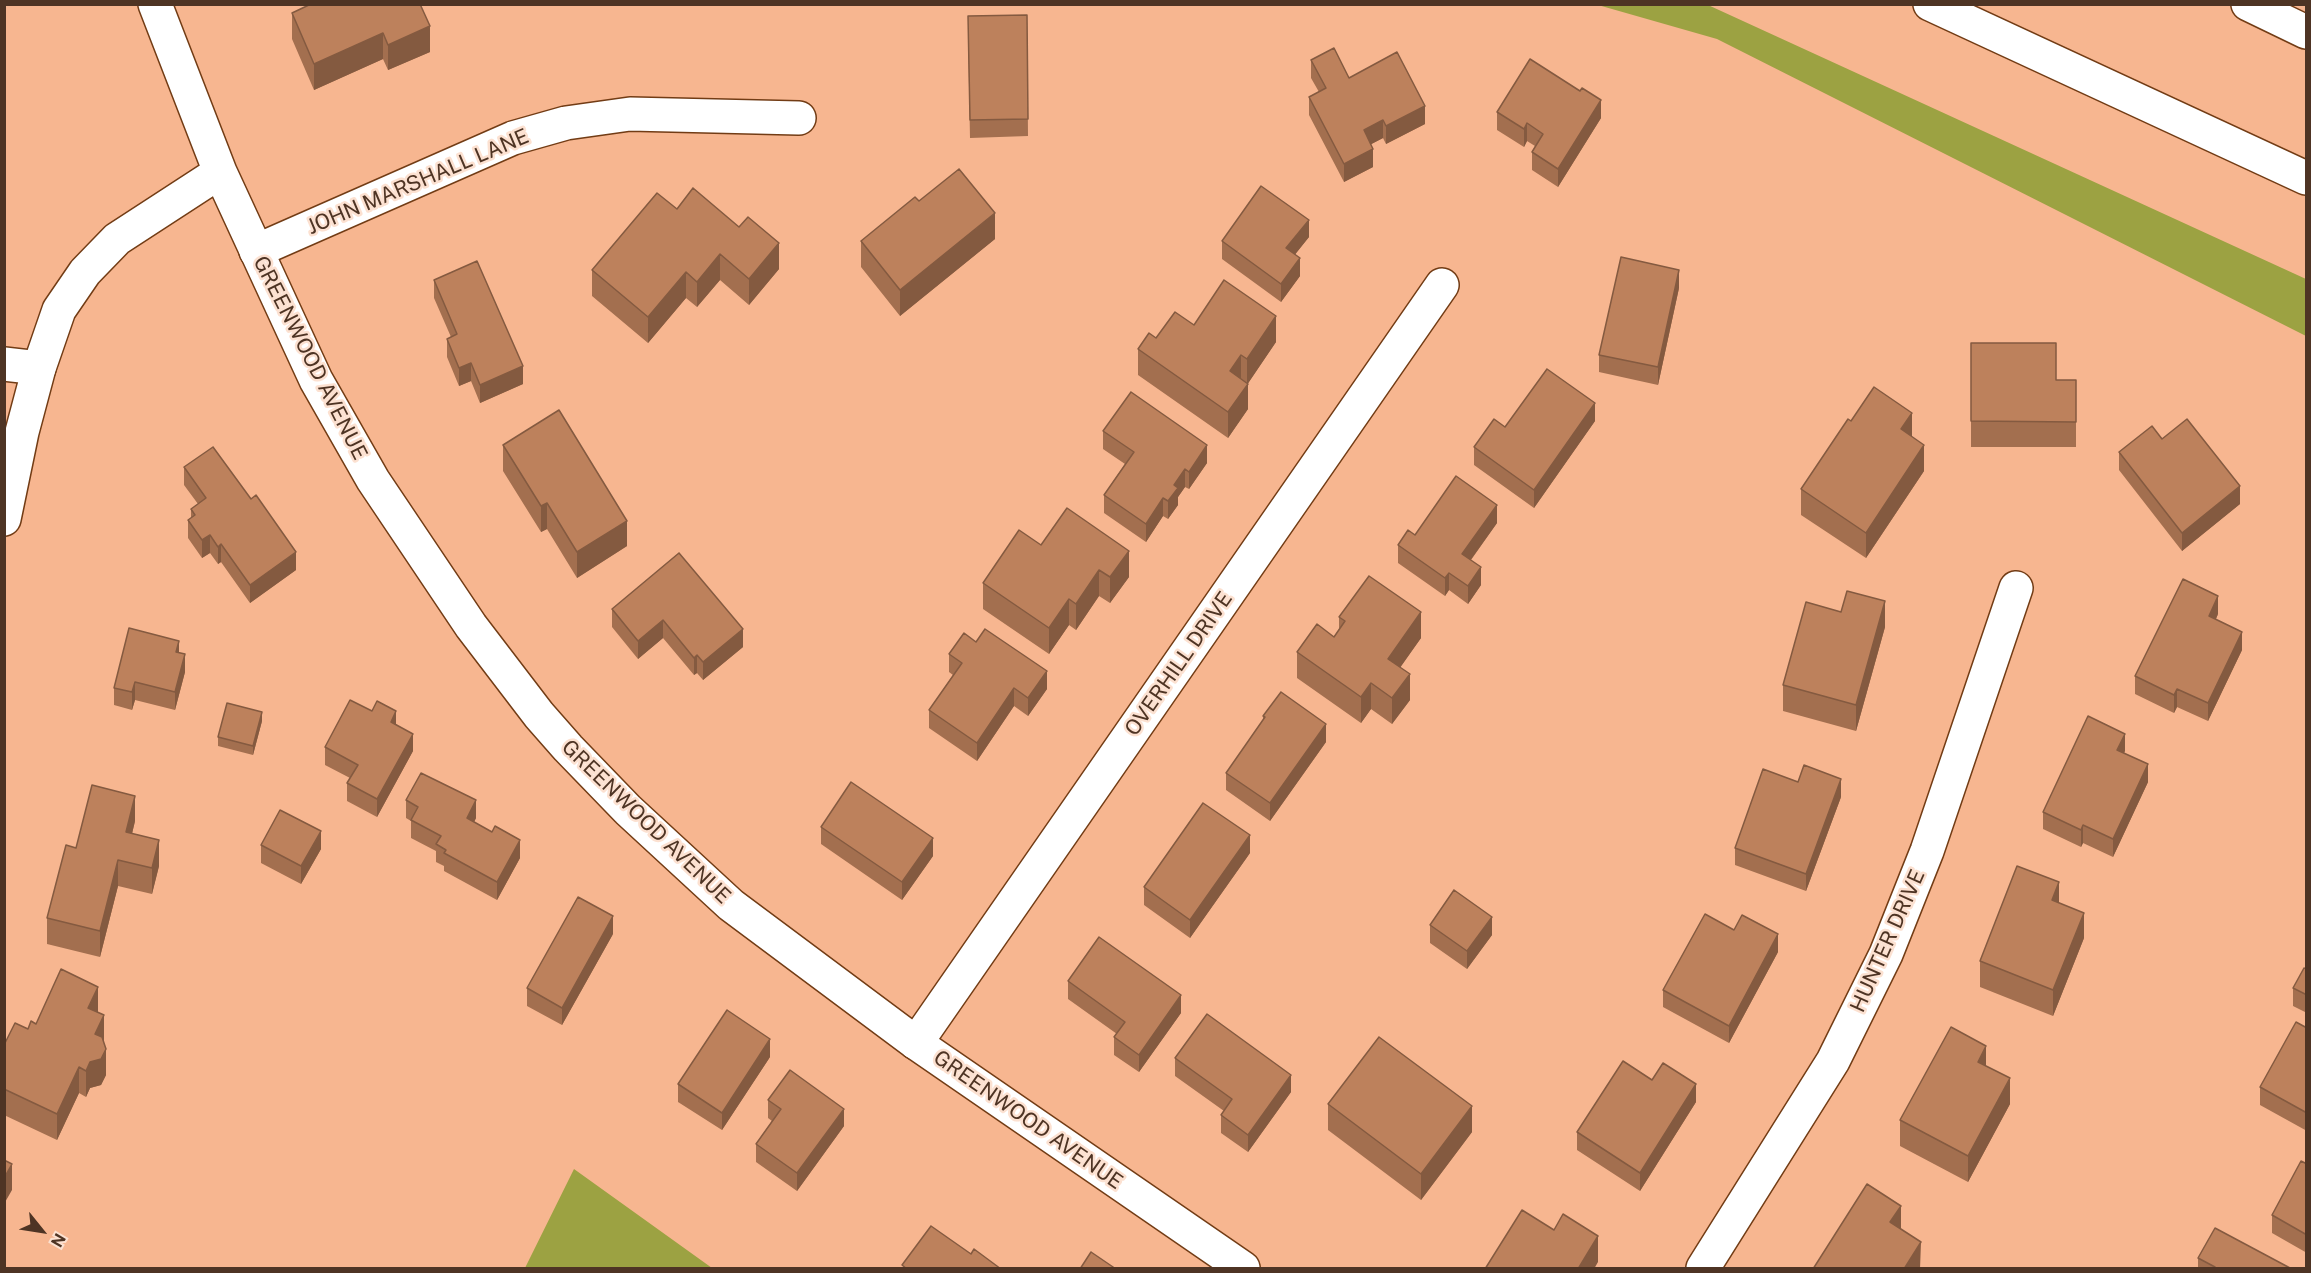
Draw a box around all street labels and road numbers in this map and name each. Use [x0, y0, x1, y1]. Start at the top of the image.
street label: JOHN MARSHALL LANE [303, 124, 533, 240]
street label: GREENWOOD AVENUE [248, 252, 372, 464]
street label: OVERHILL DRIVE [1120, 587, 1238, 741]
street label: GREENWOOD AVENUE [556, 735, 736, 909]
street label: HUNTER DRIVE [1845, 866, 1931, 1016]
street label: GREENWOOD AVENUE [929, 1045, 1127, 1195]

